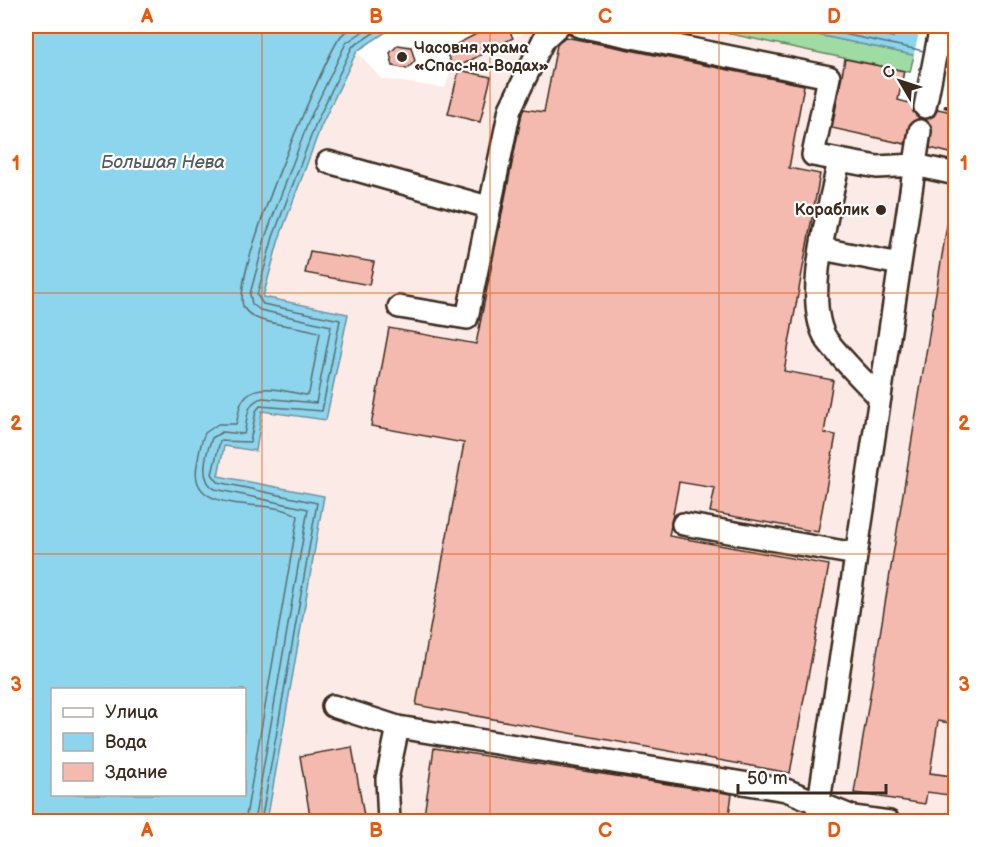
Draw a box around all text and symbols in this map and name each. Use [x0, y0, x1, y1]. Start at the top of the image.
text: A [140, 5, 154, 29]
text: B [369, 5, 383, 29]
text: C [598, 5, 612, 29]
text: D [827, 5, 841, 29]
place label: Часовня храма «Спас-на-Водах» [414, 39, 549, 76]
marker: Часовня храма «Спас-на-Водах» [395, 50, 409, 64]
north arrow [870, 51, 930, 111]
text: С [879, 62, 900, 83]
text: 1 [12, 152, 20, 176]
water label: Большая Нева [101, 152, 225, 173]
text: 1 [960, 152, 968, 176]
place label: Кораблик [795, 201, 869, 220]
marker: Кораблик [874, 203, 888, 217]
text: 2 [10, 412, 22, 436]
text: 2 [958, 412, 970, 436]
text: 3 [10, 673, 22, 697]
text: 3 [958, 673, 970, 697]
legend [51, 688, 246, 796]
text: Улица [105, 702, 159, 723]
text: Вода [105, 732, 147, 753]
scale bar [738, 757, 886, 795]
text: Здание [105, 762, 167, 783]
text: 50 m [747, 768, 788, 789]
text: A [140, 819, 154, 843]
text: B [369, 819, 383, 843]
text: C [598, 819, 612, 843]
text: D [827, 819, 841, 843]

